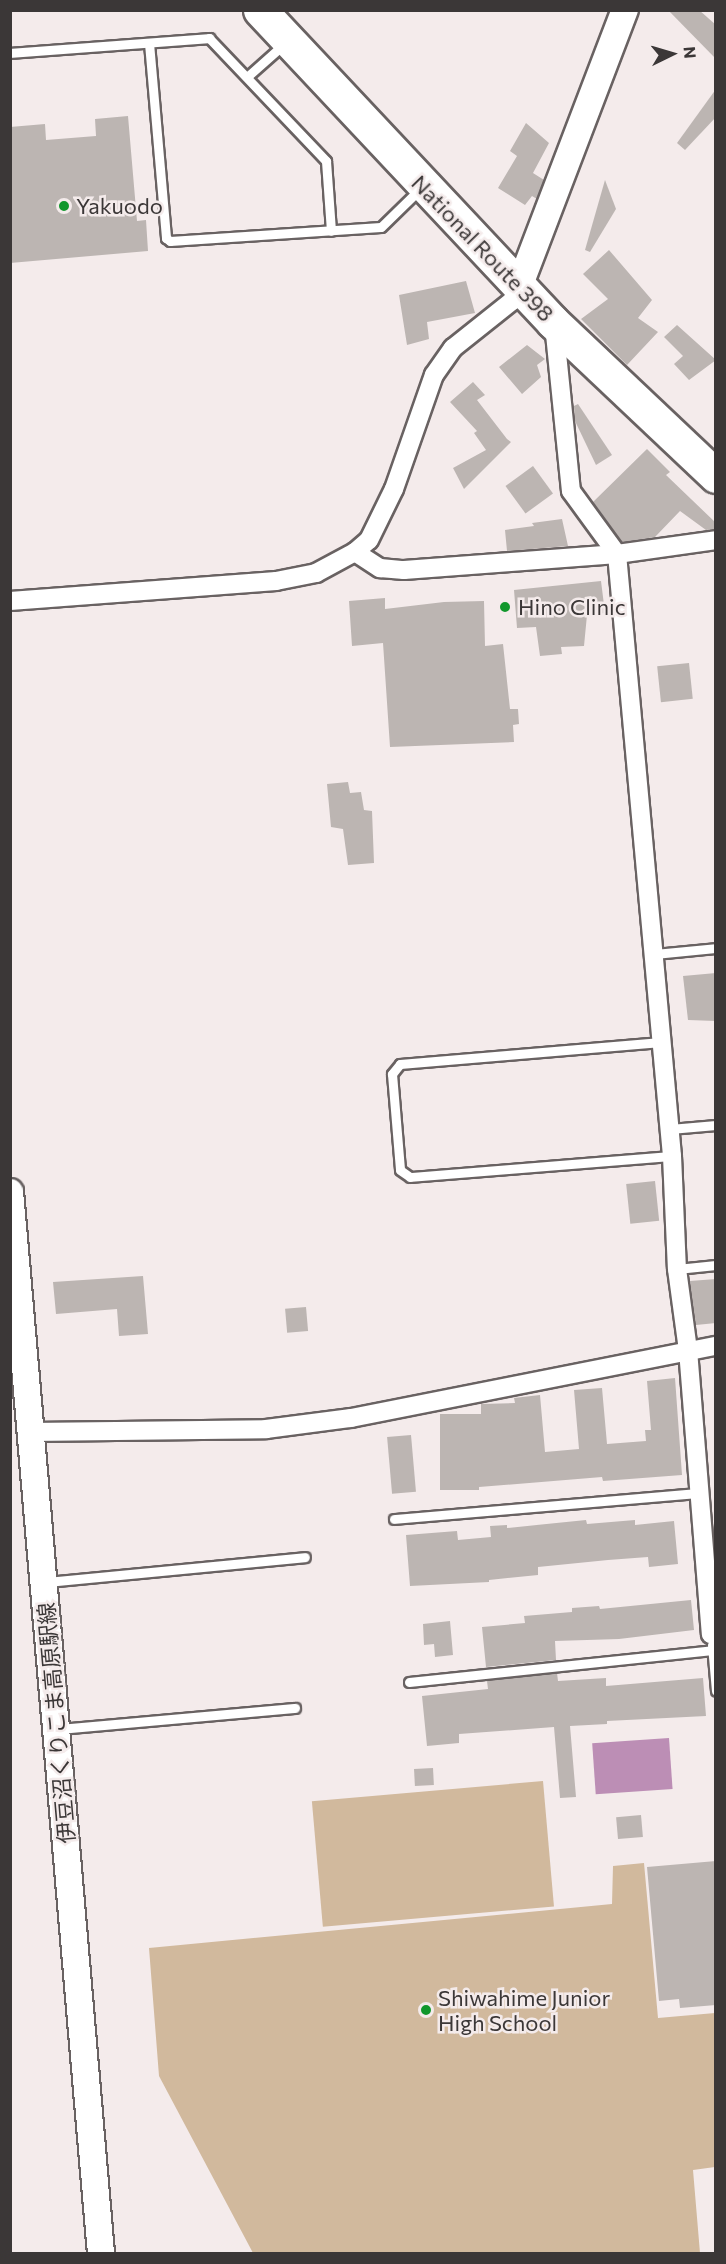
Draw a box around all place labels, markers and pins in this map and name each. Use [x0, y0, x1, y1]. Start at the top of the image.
place label: Yakuodo [76, 193, 163, 219]
marker: Yakuodo [57, 199, 71, 213]
place label: Hino Clinic [518, 594, 626, 620]
marker: Hino Clinic [496, 598, 514, 616]
place label: Shiwahime Junior High School [438, 1984, 610, 2036]
marker: Shiwahime Junior High School [419, 2003, 433, 2017]

